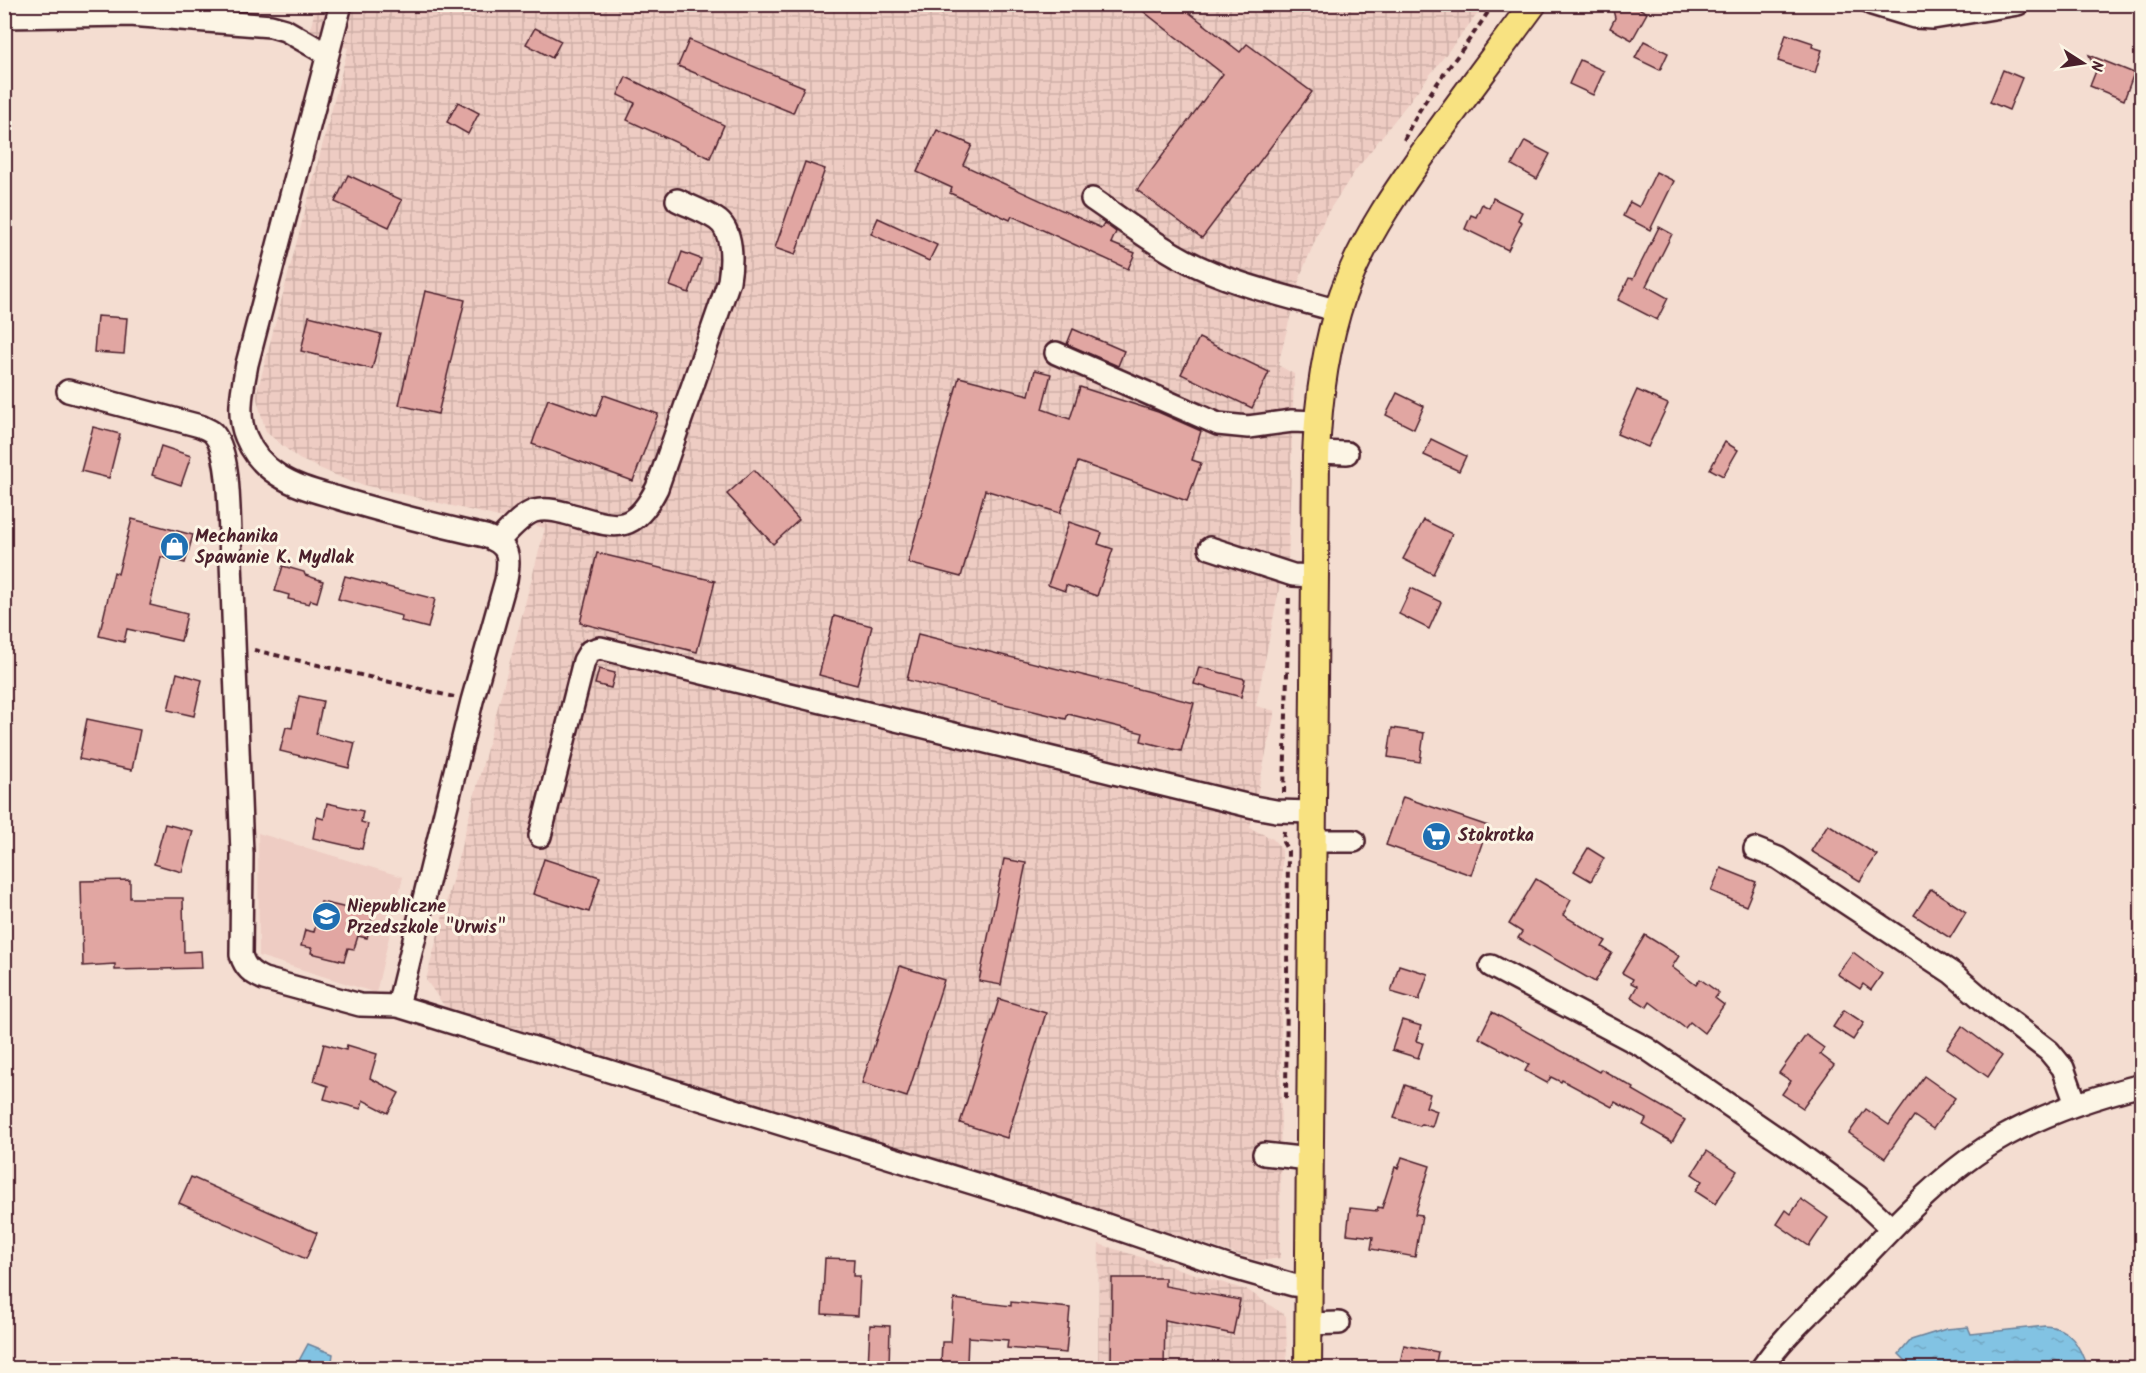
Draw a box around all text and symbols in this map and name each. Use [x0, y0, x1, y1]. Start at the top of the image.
north arrow [2053, 33, 2113, 93]
text: N [2083, 58, 2109, 73]
place label: Mechanika Spawanie K. Mydlak [195, 523, 355, 573]
shop icon: Mechanika Spawanie K. Mydlak [158, 531, 190, 563]
supermarket icon: Stokrotka [1421, 820, 1453, 852]
place label: Stokrotka [1458, 822, 1534, 851]
place label: Niepubliczne Przedszkole "Urwis" [347, 893, 506, 943]
school or university icon: Niepubliczne Przedszkole "Urwis" [310, 901, 342, 933]

